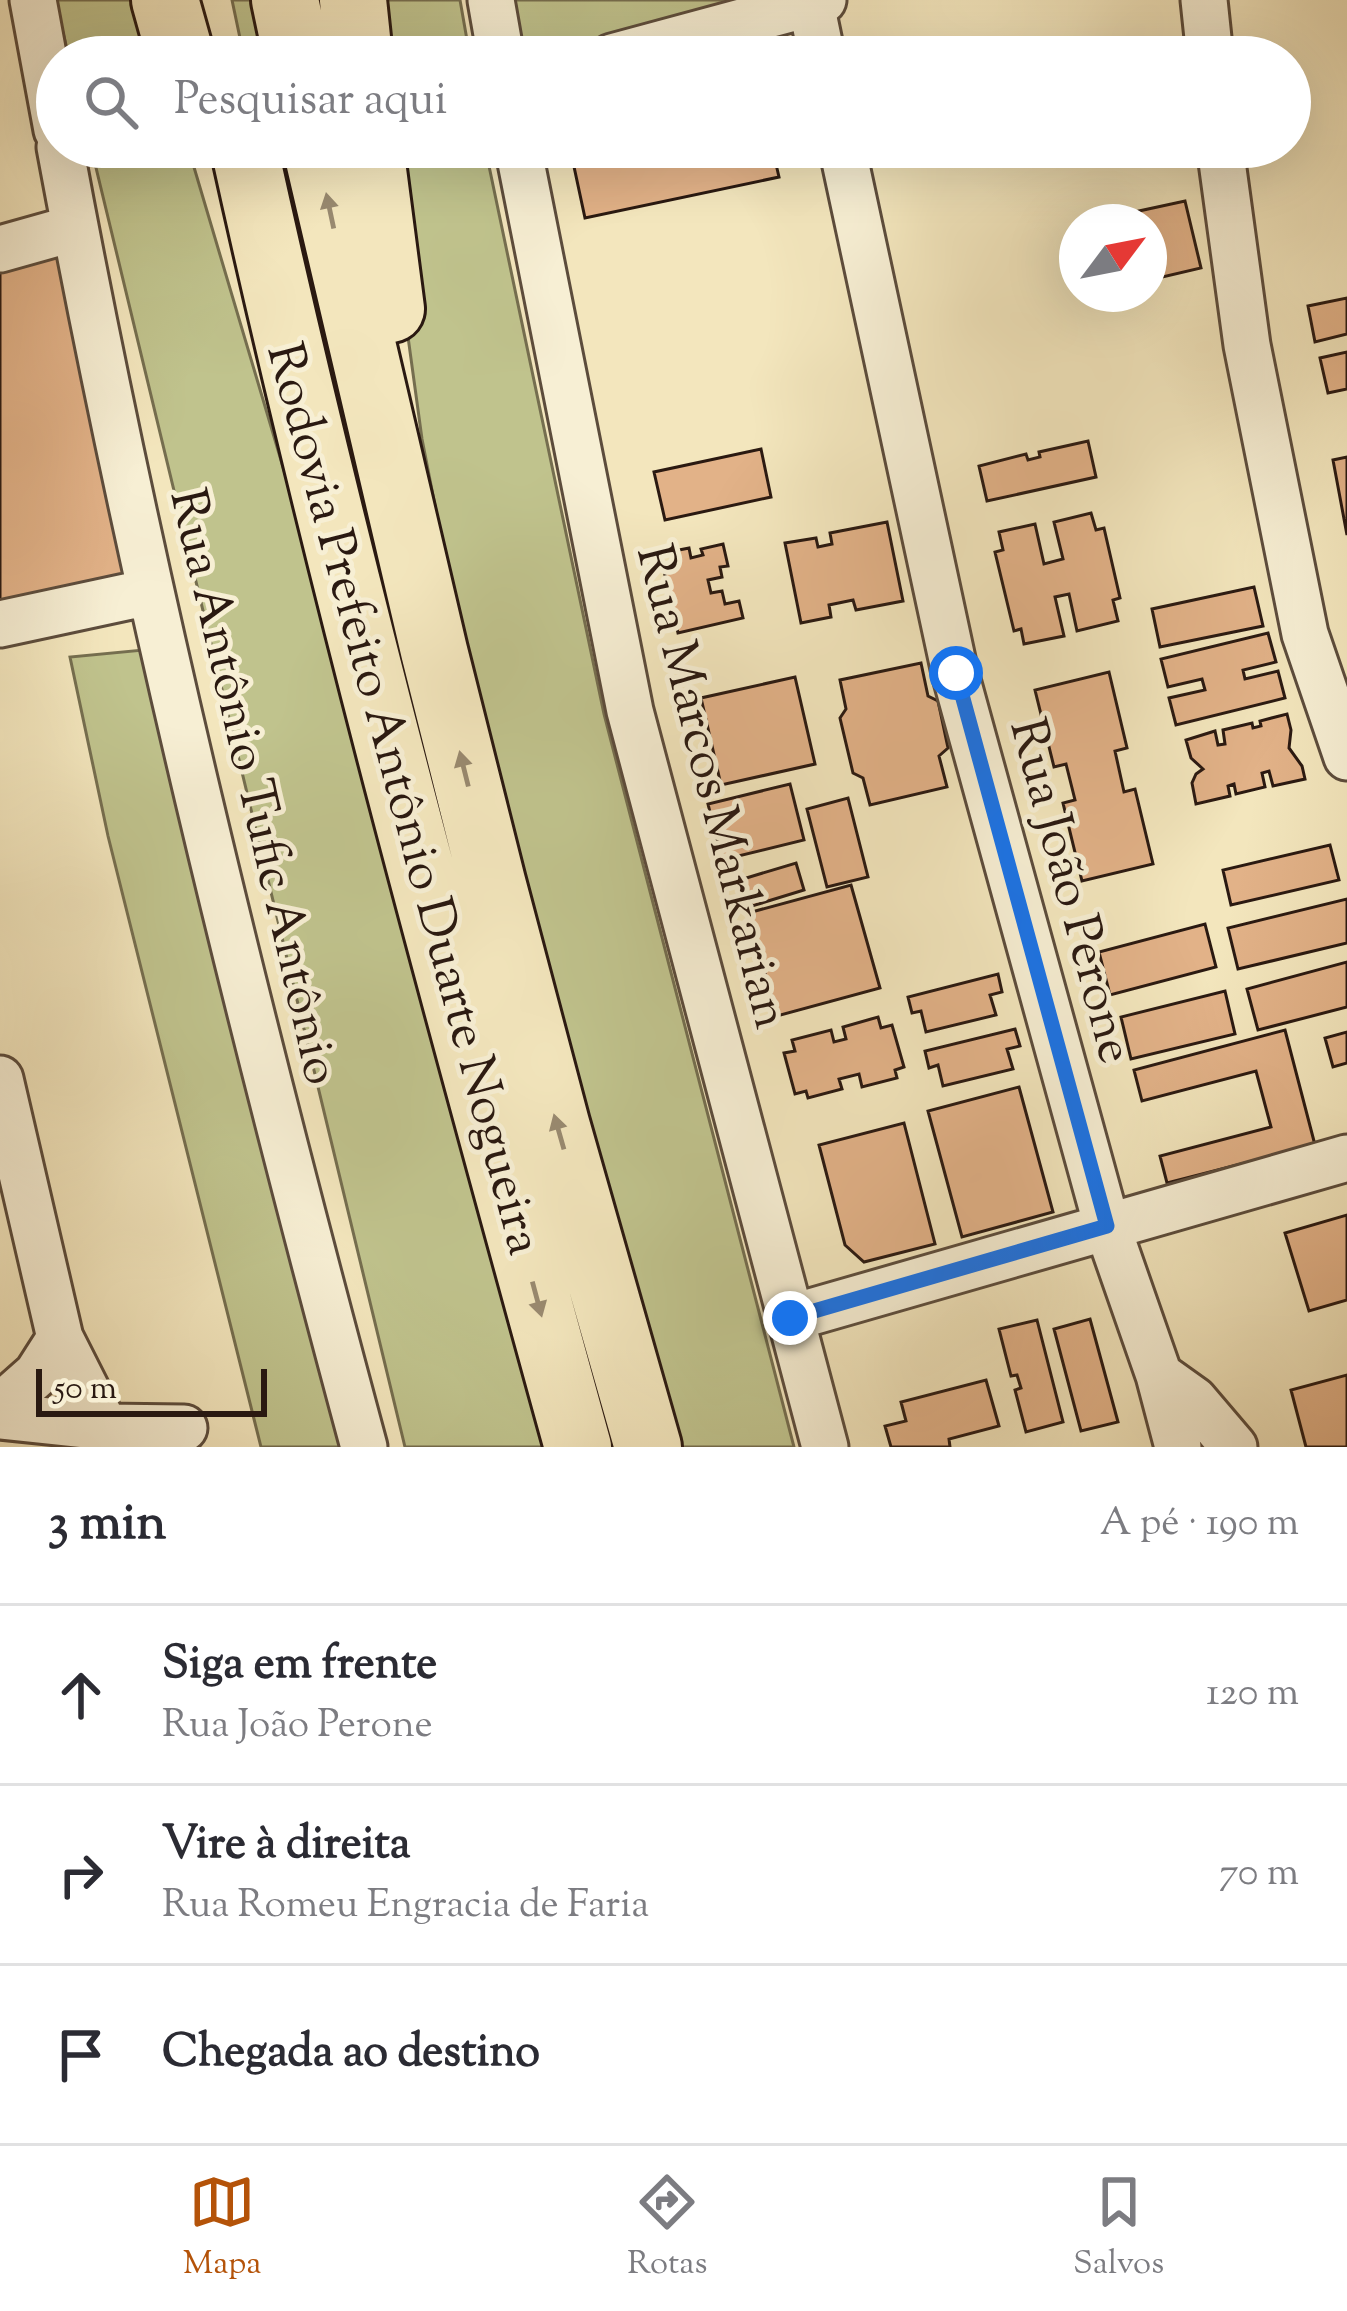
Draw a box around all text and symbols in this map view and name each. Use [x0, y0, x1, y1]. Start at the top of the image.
search box [36, 36, 1311, 168]
icon: search [78, 69, 144, 135]
text: Pesquisar aqui [174, 70, 447, 135]
one-way arrow [319, 191, 338, 229]
north arrow [1059, 204, 1167, 312]
street label: Rodovia Prefeito Antônio Duarte Nogueira [245, 335, 559, 1263]
street label: Rua Antônio Tufic Antônio [148, 482, 356, 1092]
street label: Rua Marcos Markarian [614, 538, 805, 1037]
route start [929, 646, 983, 700]
street label: Rua João Perone [988, 711, 1150, 1072]
one-way arrow [453, 750, 472, 787]
one-way arrow [548, 1114, 567, 1151]
one-way arrow [529, 1281, 548, 1318]
route end [763, 1291, 817, 1345]
scale bar [36, 1363, 267, 1416]
text: 50 m [54, 1366, 117, 1414]
text: 3 min [48, 1489, 166, 1562]
text: A pé · 190 m [1100, 1497, 1299, 1553]
text: Siga em frente [162, 1634, 437, 1699]
icon: ahead [48, 1662, 114, 1728]
text: 120 m [1206, 1667, 1299, 1723]
text: Rua João Perone [162, 1699, 433, 1755]
text: Vire à direita [162, 1814, 411, 1879]
icon: right [48, 1842, 114, 1908]
text: 70 m [1219, 1847, 1299, 1903]
text: Rua Romeu Engracia de Faria [162, 1879, 649, 1935]
icon: arrive [48, 2022, 114, 2088]
text: Chegada ao destino [162, 2022, 540, 2087]
tab: Mapa [183, 2169, 262, 2289]
tab: Rotas [627, 2169, 707, 2289]
tab: Salvos [1073, 2169, 1164, 2289]

